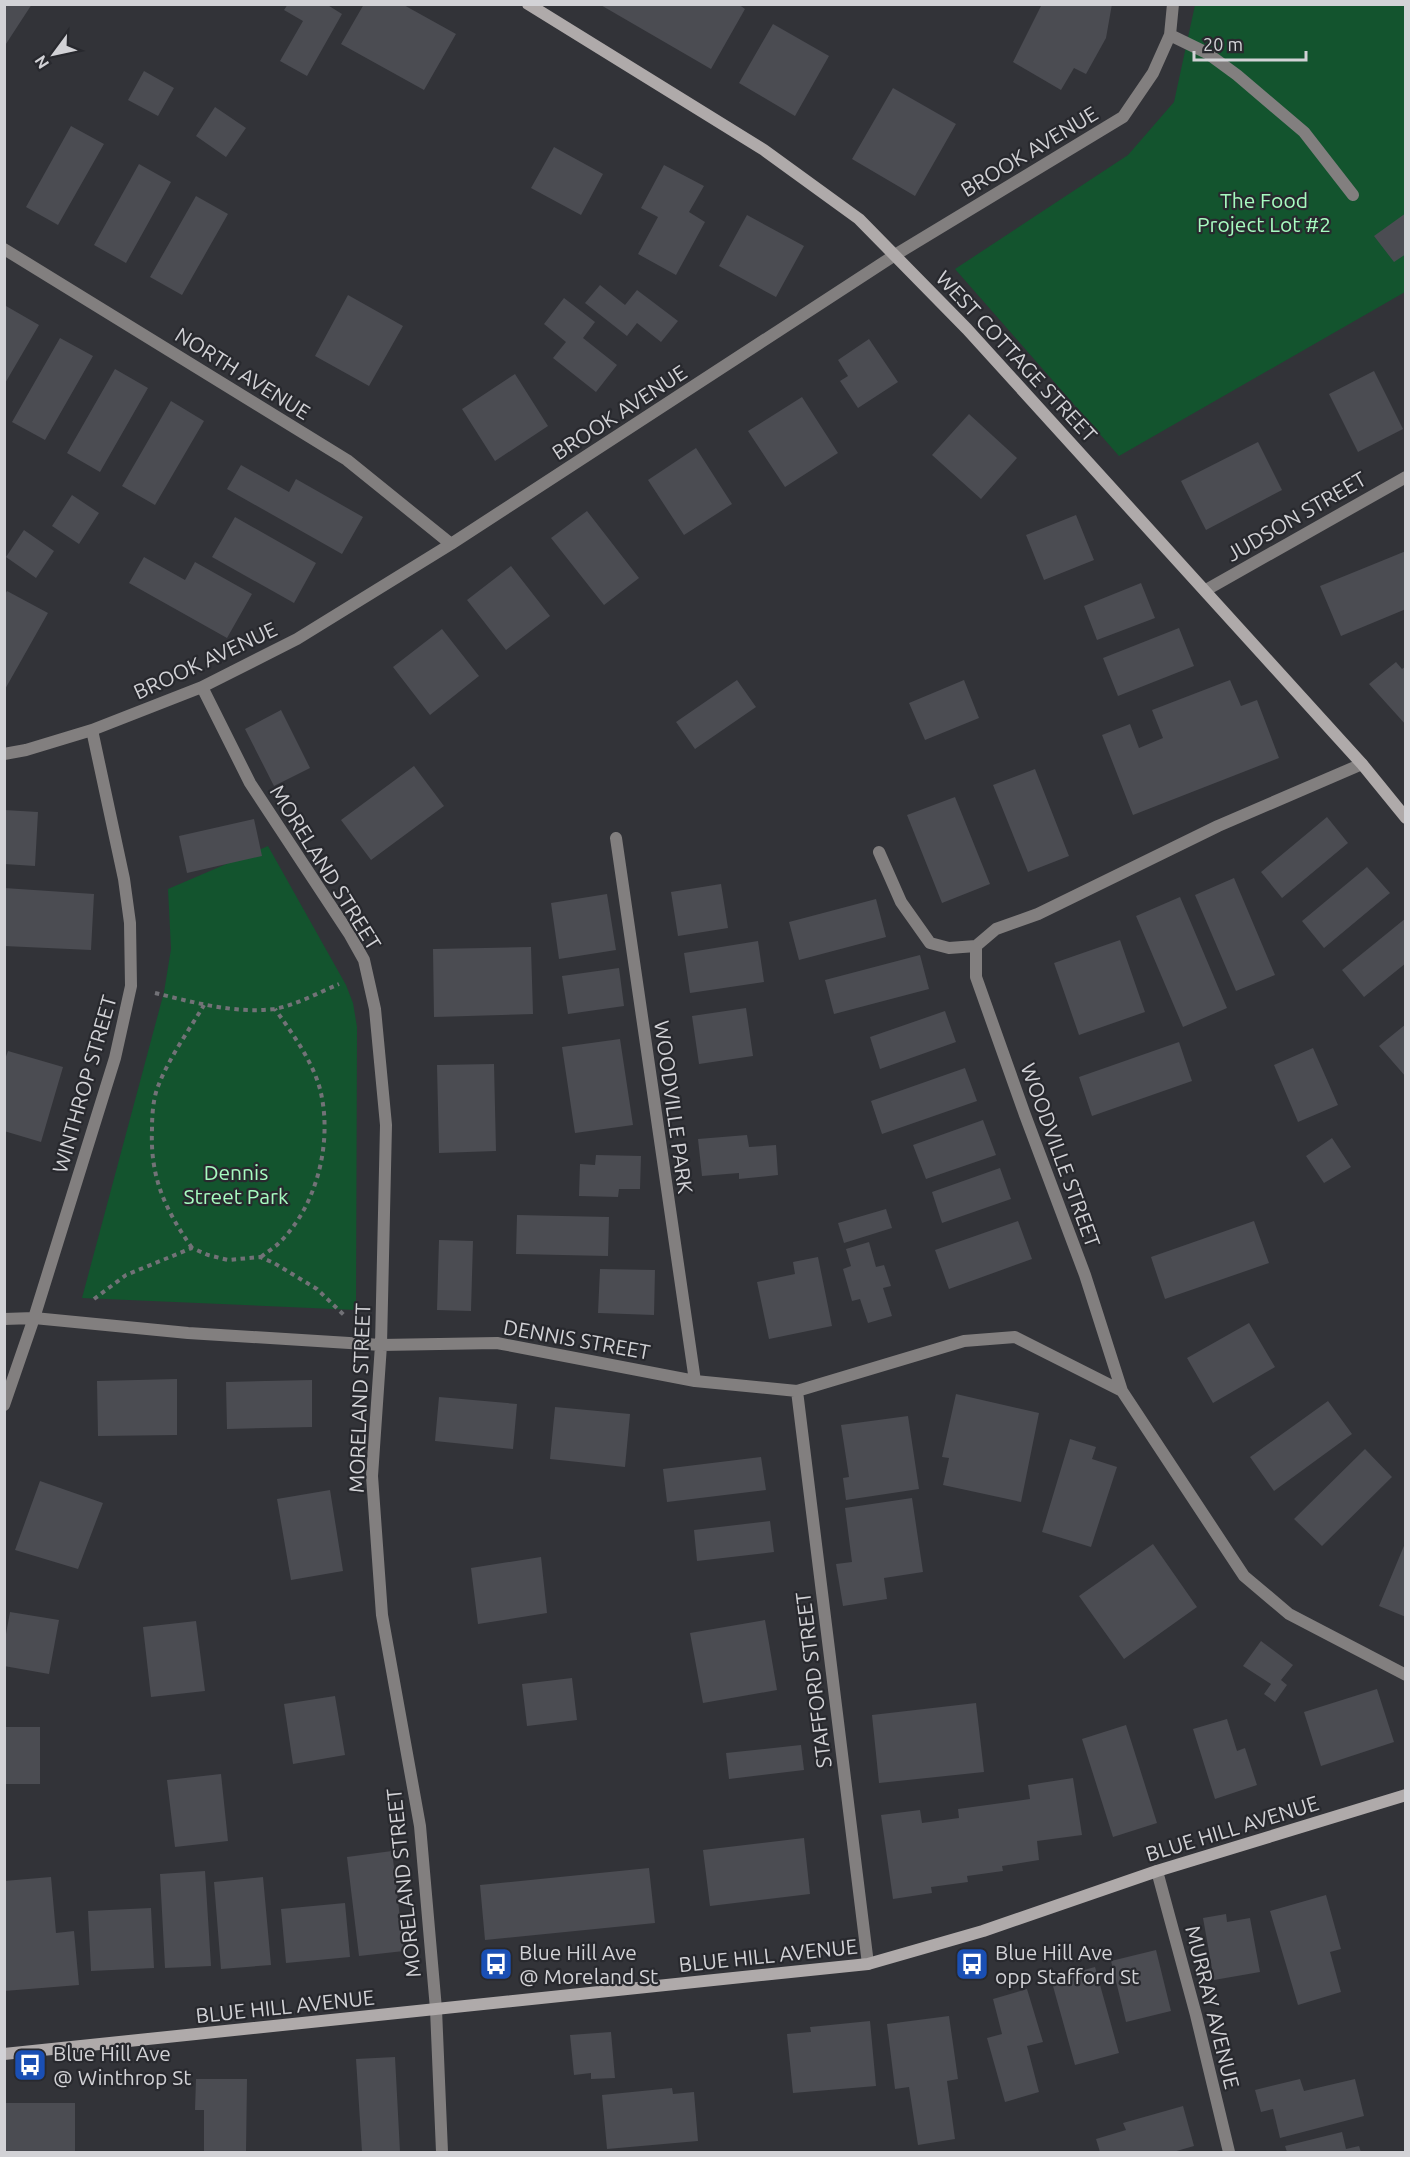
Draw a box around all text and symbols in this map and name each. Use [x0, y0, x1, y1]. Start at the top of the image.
north arrow [24, 24, 84, 84]
scale bar [1194, 24, 1306, 62]
text: 20 m [1203, 34, 1243, 54]
text: N [31, 52, 52, 72]
street label: BROOK AVENUE [956, 101, 1102, 201]
park label: The Food Project Lot #2 [1197, 188, 1331, 236]
street label: WEST COTTAGE STREET [932, 266, 1103, 447]
street label: NORTH AVENUE [171, 322, 315, 424]
street label: BROOK AVENUE [547, 360, 691, 464]
street label: JUDSON STREET [1222, 466, 1371, 566]
street label: BROOK AVENUE [130, 616, 280, 704]
street label: MORELAND STREET [265, 780, 387, 954]
street label: WINTHROP STREET [47, 992, 121, 1176]
street label: WOODVILLE PARK [650, 1019, 698, 1195]
street label: WOODVILLE STREET [1017, 1060, 1106, 1251]
park label: Dennis Street Park [183, 1160, 289, 1208]
street label: MORELAND STREET [344, 1302, 374, 1493]
street label: DENNIS STREET [502, 1314, 653, 1364]
street label: STAFFORD STREET [790, 1590, 836, 1769]
street label: MORELAND STREET [381, 1787, 425, 1979]
street label: BLUE HILL AVENUE [1143, 1790, 1321, 1866]
street label: MURRAY AVENUE [1181, 1923, 1245, 2091]
street label: BLUE HILL AVENUE [677, 1934, 859, 1976]
place label: Blue Hill Ave @ Moreland St [519, 1940, 658, 1988]
place label: Blue Hill Ave opp Stafford St [995, 1940, 1139, 1988]
bus stop icon: Blue Hill Ave @ Moreland St [478, 1946, 514, 1982]
bus stop icon: Blue Hill Ave opp Stafford St [954, 1946, 990, 1982]
street label: BLUE HILL AVENUE [194, 1985, 376, 2027]
place label: Blue Hill Ave @ Winthrop St [53, 2041, 191, 2089]
bus stop icon: Blue Hill Ave @ Winthrop St [12, 2047, 48, 2083]

